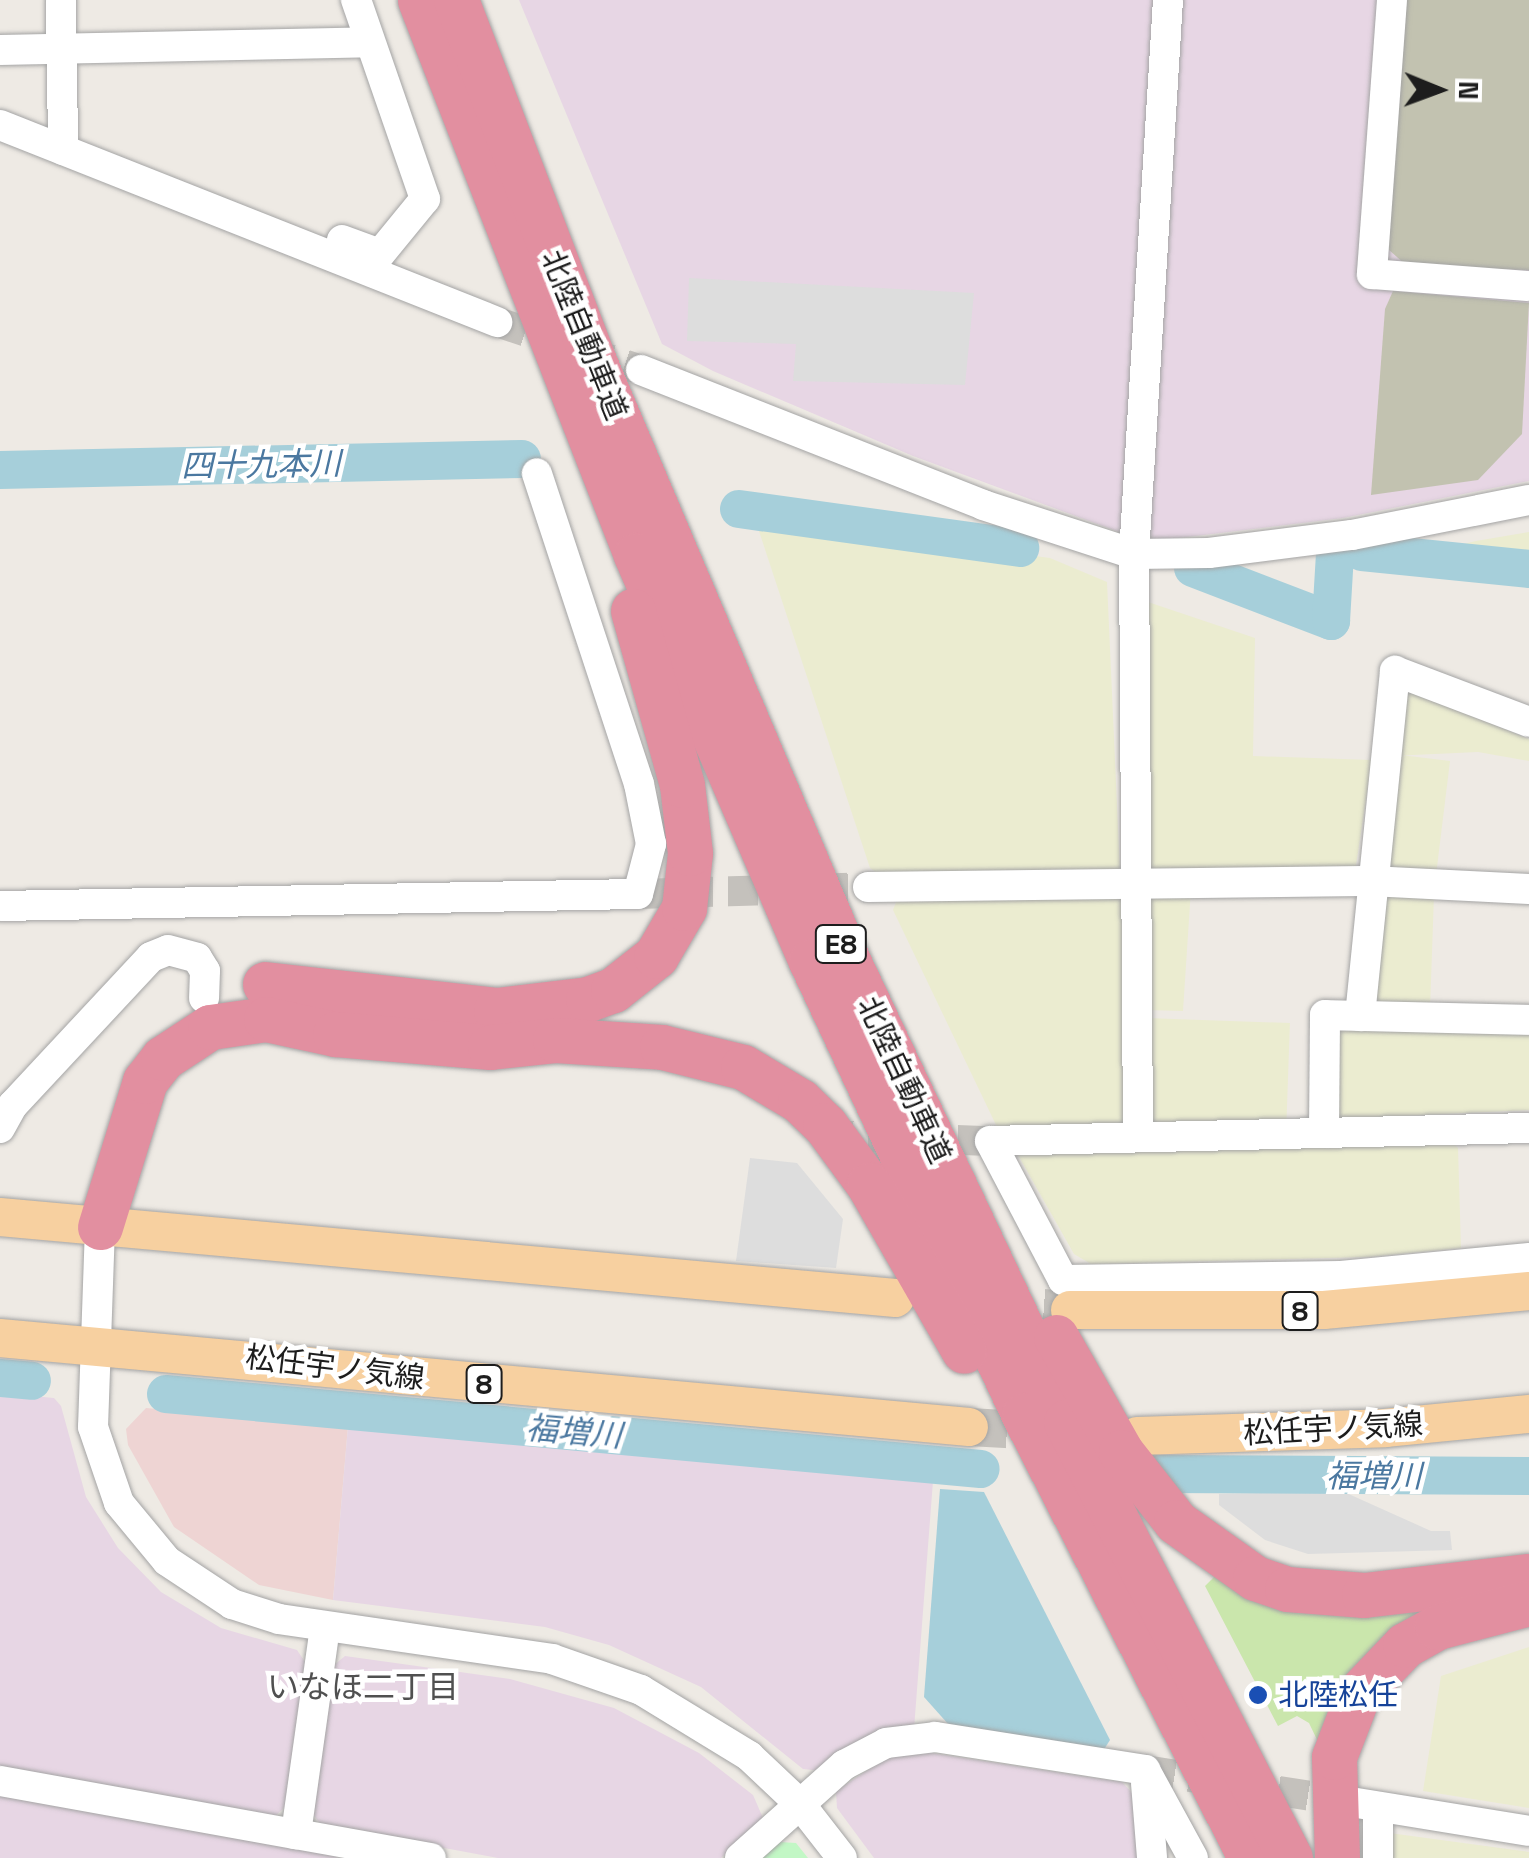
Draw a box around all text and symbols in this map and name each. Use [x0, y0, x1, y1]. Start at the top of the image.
north arrow [1389, 40, 1489, 140]
text: N [1451, 81, 1487, 100]
street label: 北陸自動車道 [534, 245, 634, 425]
water label: 四十九本川 [181, 444, 341, 486]
road number: E8 [814, 921, 868, 967]
street label: 北陸自動車道 [850, 991, 958, 1169]
road number: 8 [1280, 1288, 1320, 1334]
street label: 松任宇ノ気線 [243, 1339, 427, 1397]
road number: 8 [464, 1361, 504, 1407]
street label: 松任宇ノ気線 [1242, 1406, 1424, 1452]
water label: 福増川 [525, 1409, 623, 1455]
water label: 福増川 [1326, 1457, 1422, 1495]
district label: いなほ二丁目 [267, 1668, 459, 1706]
place label: 北陸松任 [1278, 1677, 1398, 1713]
marker: 北陸松任 [1247, 1684, 1269, 1706]

